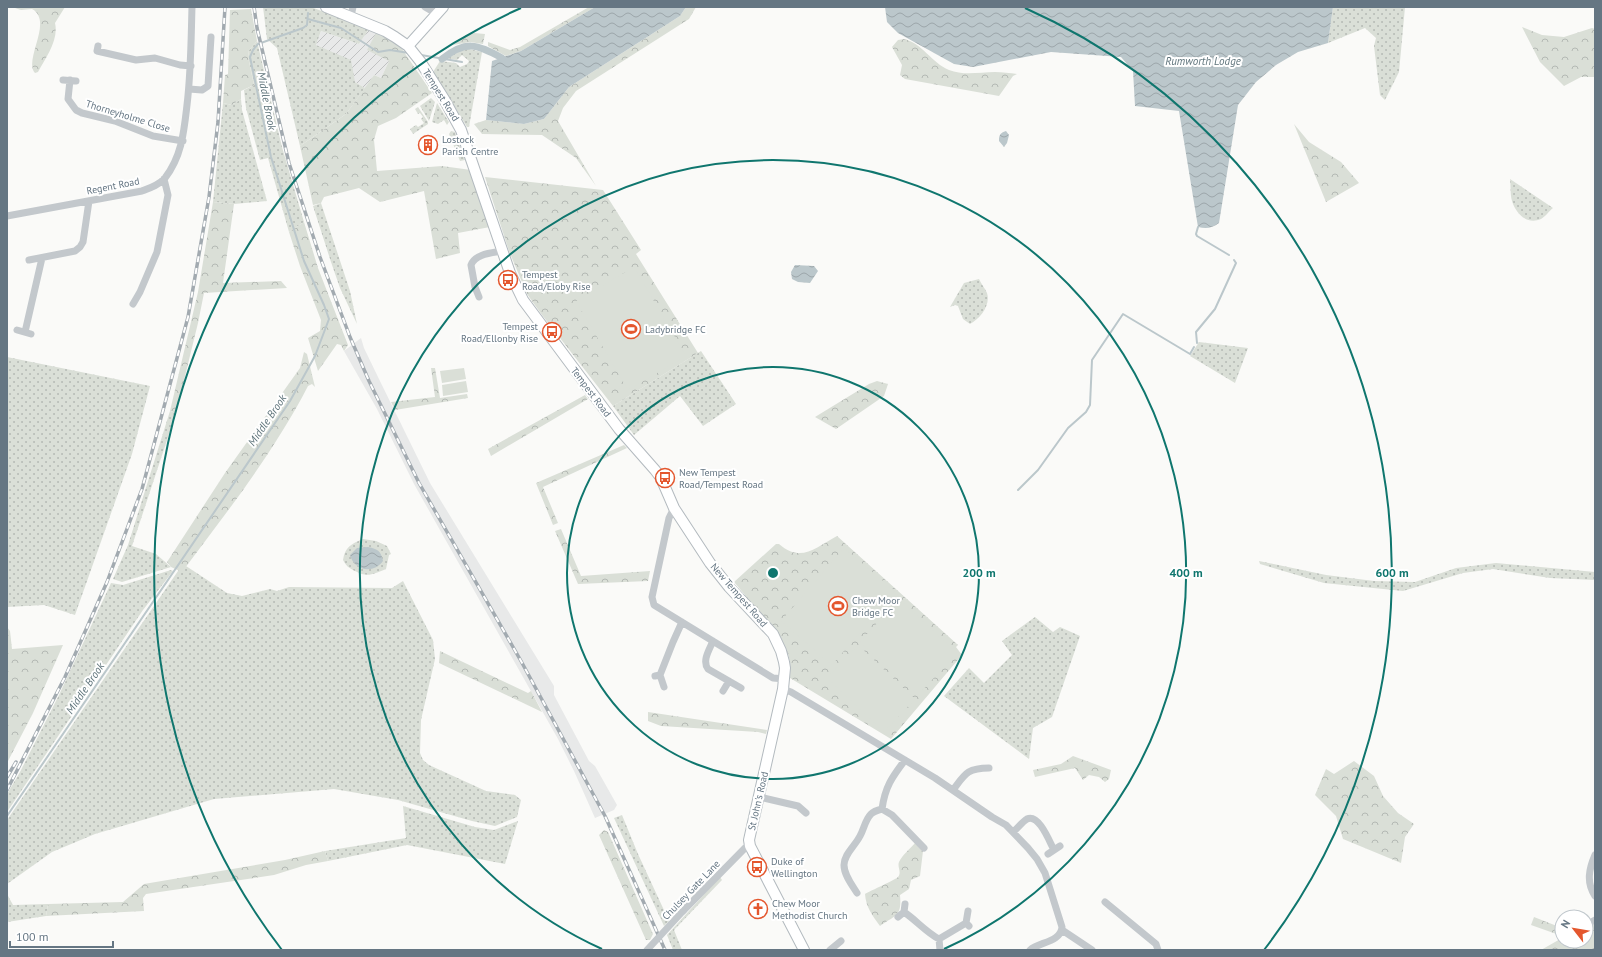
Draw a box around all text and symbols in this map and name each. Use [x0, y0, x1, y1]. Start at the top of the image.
water label: Rumworth Lodge [1165, 54, 1241, 68]
street label: Tempest Road [420, 66, 462, 124]
water label: Middle Brook [255, 71, 280, 132]
street label: Thorneyholme Close [84, 97, 172, 135]
place label: Lostock Parish Centre [442, 133, 498, 158]
building icon: Lostock Parish Centre [417, 134, 439, 156]
street label: Regent Road [85, 175, 141, 197]
place label: Tempest Road/Eloby Rise [522, 268, 591, 293]
bus stop icon: Tempest Road/Eloby Rise [497, 269, 519, 291]
sports icon: Ladybridge FC [620, 318, 642, 340]
place label: Tempest Road/Ellonby Rise [461, 320, 539, 345]
bus stop icon: Tempest Road/Ellonby Rise [541, 321, 563, 343]
place label: Ladybridge FC [645, 323, 706, 336]
street label: Tempest Road [568, 364, 614, 420]
water label: Middle Brook [245, 391, 290, 448]
place label: New Tempest Road/Tempest Road [679, 466, 763, 491]
bus stop icon: New Tempest Road/Tempest Road [654, 467, 676, 489]
street label: New Tempest Road [708, 560, 770, 630]
text: 200 m [962, 565, 996, 580]
text: 400 m [1169, 565, 1203, 580]
text: 600 m [1375, 565, 1409, 580]
centre of rings [766, 566, 780, 580]
place label: Chew Moor Bridge FC [852, 594, 901, 619]
sports icon: Chew Moor Bridge FC [827, 595, 849, 617]
water label: Middle Brook [63, 659, 108, 716]
street label: St John's Road [745, 770, 771, 832]
place label: Duke of Wellington [771, 855, 817, 880]
bus stop icon: Duke of Wellington [746, 856, 768, 878]
street label: Chulsey Gate Lane [659, 857, 723, 923]
place label: Chew Moor Methodist Church [772, 897, 848, 922]
church icon: Chew Moor Methodist Church [747, 898, 769, 920]
north arrow [1554, 909, 1594, 949]
text: N [1558, 917, 1573, 931]
scale bar [10, 923, 113, 949]
text: 100 m [16, 929, 49, 944]

